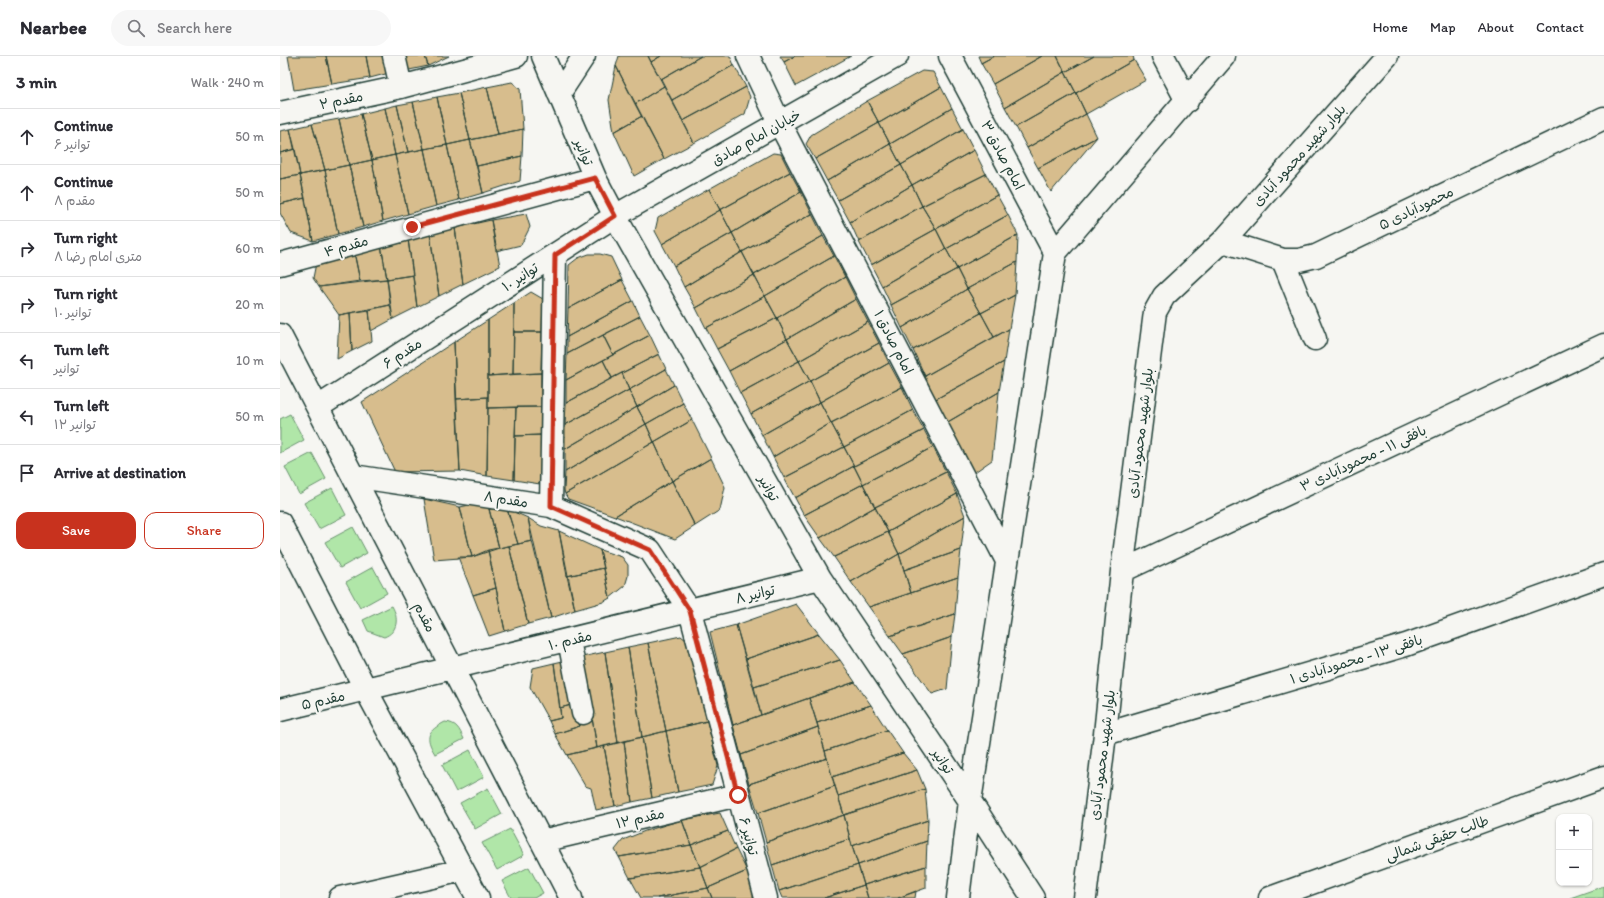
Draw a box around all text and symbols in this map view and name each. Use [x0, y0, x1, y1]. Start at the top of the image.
search box [111, 10, 391, 46]
text: Nearbee [20, 16, 87, 39]
icon: search [125, 17, 147, 39]
text: Search here [157, 19, 232, 37]
text: Home [1373, 19, 1408, 36]
text: Map [1430, 19, 1456, 36]
text: About [1478, 19, 1514, 36]
text: Contact [1536, 19, 1584, 36]
text: 3 min [16, 72, 57, 92]
text: Walk · 240 m [191, 75, 264, 90]
street label: مقدم ۲ [318, 88, 365, 115]
street label: بلوار شهید محمود آبادی [1249, 101, 1350, 210]
street label: خیابان امام صادق [709, 106, 805, 171]
text: Continue [54, 117, 113, 135]
street label: امام صادق ۳ [975, 118, 1028, 194]
icon: ahead [16, 126, 38, 148]
text: 50 m [235, 129, 264, 144]
street label: توانیر [570, 135, 597, 169]
text: توانیر ۶ [54, 137, 90, 152]
text: Continue [54, 173, 113, 191]
icon: ahead [16, 182, 38, 204]
street label: محمودآبادی ۵ [1376, 183, 1456, 234]
text: 50 m [235, 185, 264, 200]
text: مقدم ۸ [54, 193, 95, 208]
route end [403, 218, 421, 236]
text: Turn right [54, 229, 118, 247]
street label: مقدم ۴ [322, 232, 371, 263]
icon: right [16, 238, 38, 260]
text: 60 m [235, 241, 264, 256]
text: ۸ متری امام رضا [54, 249, 142, 264]
street label: توانیر ۱۰ [499, 259, 542, 295]
text: Turn right [54, 285, 118, 303]
icon: right [16, 294, 38, 316]
text: 20 m [235, 297, 264, 312]
text: توانیر ۱۰ [54, 305, 91, 320]
street label: امام صادق ۱ [868, 307, 917, 378]
street label: مقدم ۶ [380, 335, 426, 374]
text: Turn left [54, 341, 109, 359]
icon: left [16, 350, 38, 372]
text: 10 m [236, 353, 264, 368]
text: توانیر [54, 361, 79, 376]
street label: بلوار شهید محمود آبادی [1124, 367, 1157, 499]
text: Turn left [54, 397, 109, 415]
icon: left [16, 406, 38, 428]
text: 50 m [235, 409, 264, 424]
text: توانیر ۱۲ [54, 417, 96, 432]
street label: بافقی ۱۱ - محمودآبادی ۳ [1297, 422, 1429, 495]
icon: arrive [16, 462, 38, 484]
text: Arrive at destination [54, 464, 186, 482]
street label: توانیر [754, 471, 783, 505]
street label: مقدم ۸ [482, 488, 529, 513]
button: Save [16, 512, 136, 549]
button: Share [144, 512, 264, 549]
street label: توانیر ۸ [734, 581, 778, 608]
street label: مقدم [408, 599, 439, 636]
street label: مقدم ۱۰ [547, 627, 594, 656]
street label: بافقی ۱۳ - محمودآبادی ۱ [1288, 631, 1424, 688]
street label: مقدم ۵ [300, 687, 347, 716]
street label: بلوار شهید محمود آبادی [1086, 689, 1119, 821]
street label: توانیر [927, 744, 958, 778]
route start [729, 786, 747, 804]
street label: مقدم ۱۲ [614, 805, 666, 834]
street label: طالب حقیقی شمالی [1383, 812, 1491, 865]
map controls [1556, 814, 1592, 886]
button: + [1556, 814, 1592, 850]
street label: توانیر ۶ [735, 815, 762, 858]
button: − [1556, 850, 1592, 886]

